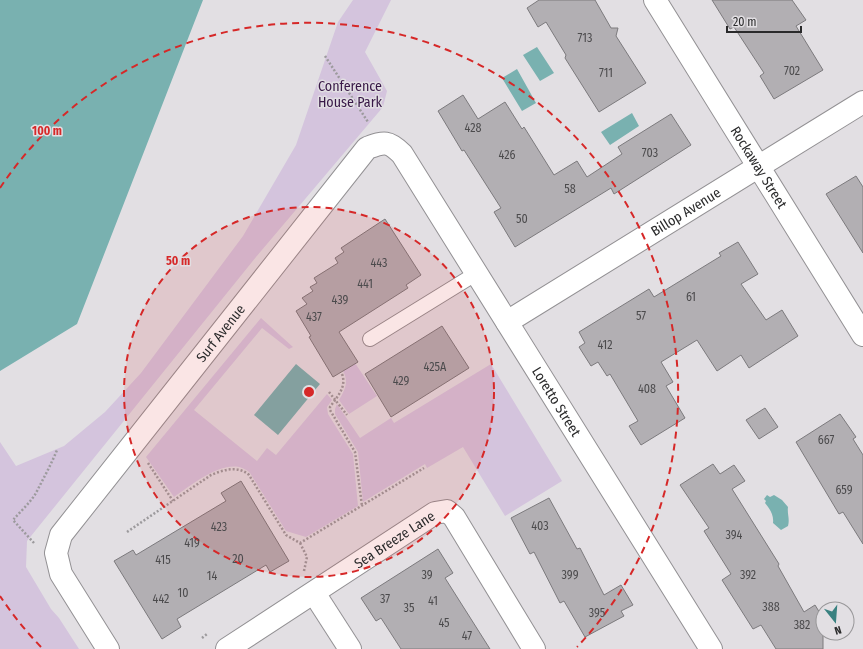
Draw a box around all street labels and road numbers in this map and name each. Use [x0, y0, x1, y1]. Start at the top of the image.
street label: Rockaway Street [727, 123, 791, 212]
street label: Billop Avenue [648, 184, 724, 240]
street label: Surf Avenue [193, 301, 249, 366]
street label: Loretto Street [528, 364, 585, 440]
street label: Sea Breeze Lane [351, 507, 438, 572]

